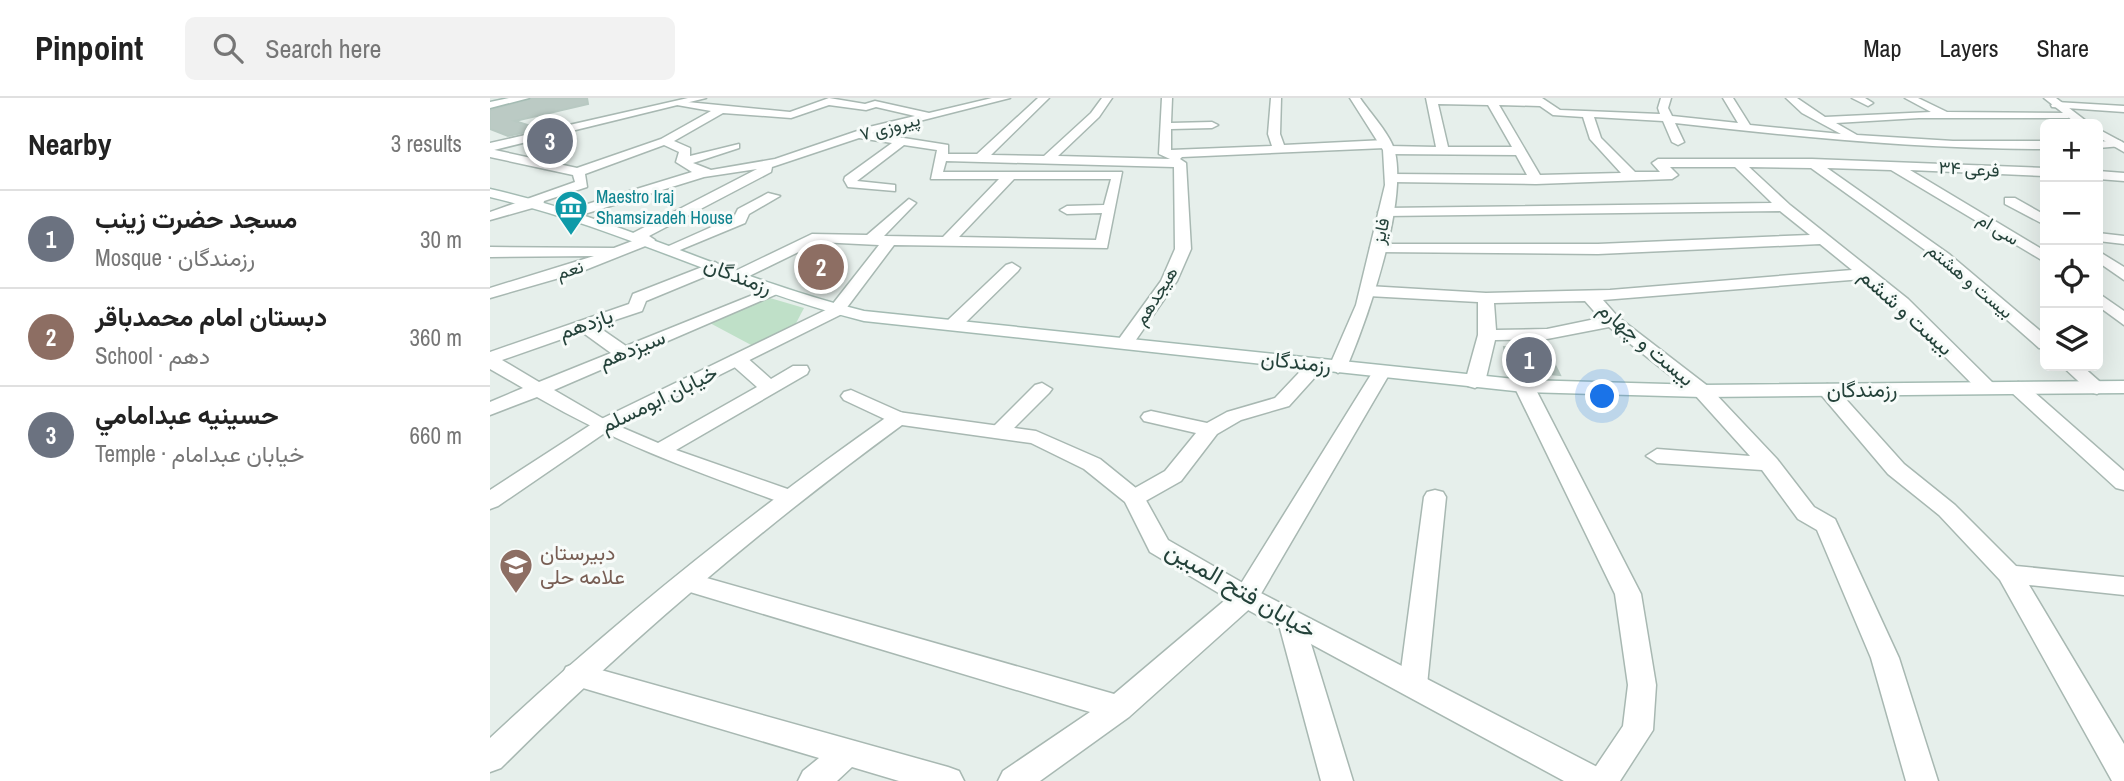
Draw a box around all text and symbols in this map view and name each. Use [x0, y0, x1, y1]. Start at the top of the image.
search box [185, 17, 675, 80]
text: Pinpoint [35, 26, 143, 70]
icon: search [209, 29, 247, 67]
text: Search here [265, 31, 381, 66]
text: Map [1863, 32, 1901, 64]
text: Layers [1939, 32, 1998, 64]
text: Share [2036, 32, 2089, 64]
street label: پیروزی ۷ [857, 106, 923, 147]
pin: 3 [527, 115, 573, 167]
map controls [2040, 119, 2103, 371]
button: + [2040, 119, 2103, 182]
text: Nearby [28, 124, 111, 164]
text: 3 results [391, 128, 462, 159]
street label: فرعی ۳۴ [1938, 154, 2000, 183]
button: − [2040, 182, 2103, 245]
place label: Maestro Iraj Shamsizadeh House [596, 184, 733, 230]
museum icon: Maestro Iraj Shamsizadeh House [552, 188, 590, 237]
text: مسجد حضرت زینب [95, 201, 297, 236]
street label: سی ام [1973, 206, 2024, 251]
street label: فایز [1365, 216, 1395, 247]
text: 1 [46, 224, 56, 255]
text: 30 m [420, 224, 462, 255]
street label: بیست و هشتم [1922, 237, 2019, 324]
pin: 2 [798, 241, 844, 293]
text: Mosque · رزمندگان [95, 242, 255, 273]
button: locate [2040, 245, 2103, 308]
street label: رزمندگان [700, 249, 776, 302]
street label: نعم [553, 253, 586, 286]
street label: هیجدهم [1128, 262, 1183, 330]
street label: بیست و ششم [1853, 262, 1960, 362]
street label: بیست و چهارم [1592, 295, 1701, 393]
text: دبستان امام محمدباقر [95, 299, 327, 334]
street label: یازدهم [555, 301, 617, 346]
button: layers [2040, 308, 2103, 371]
text: 2 [46, 322, 56, 353]
text: 360 m [410, 322, 462, 353]
street label: سیزدهم [594, 322, 669, 375]
pin: 1 [1506, 334, 1552, 386]
text: School · دهم [95, 340, 210, 371]
street label: رزمندگان [1259, 343, 1333, 380]
street label: خیابان ابومسلم [595, 358, 722, 439]
street label: رزمندگان [1826, 374, 1898, 405]
your location [1585, 379, 1619, 413]
text: حسينيه عبدامامي [95, 397, 279, 432]
text: 3 [46, 420, 56, 451]
text: 660 m [410, 420, 462, 451]
text: Temple · خیابان عبدامام [95, 438, 304, 469]
street label: خیابان فتح المبین [1159, 533, 1323, 647]
place label: دبیرستان علامه حلی [540, 538, 625, 591]
school or university icon: دبیرستان علامه حلی [497, 546, 535, 595]

